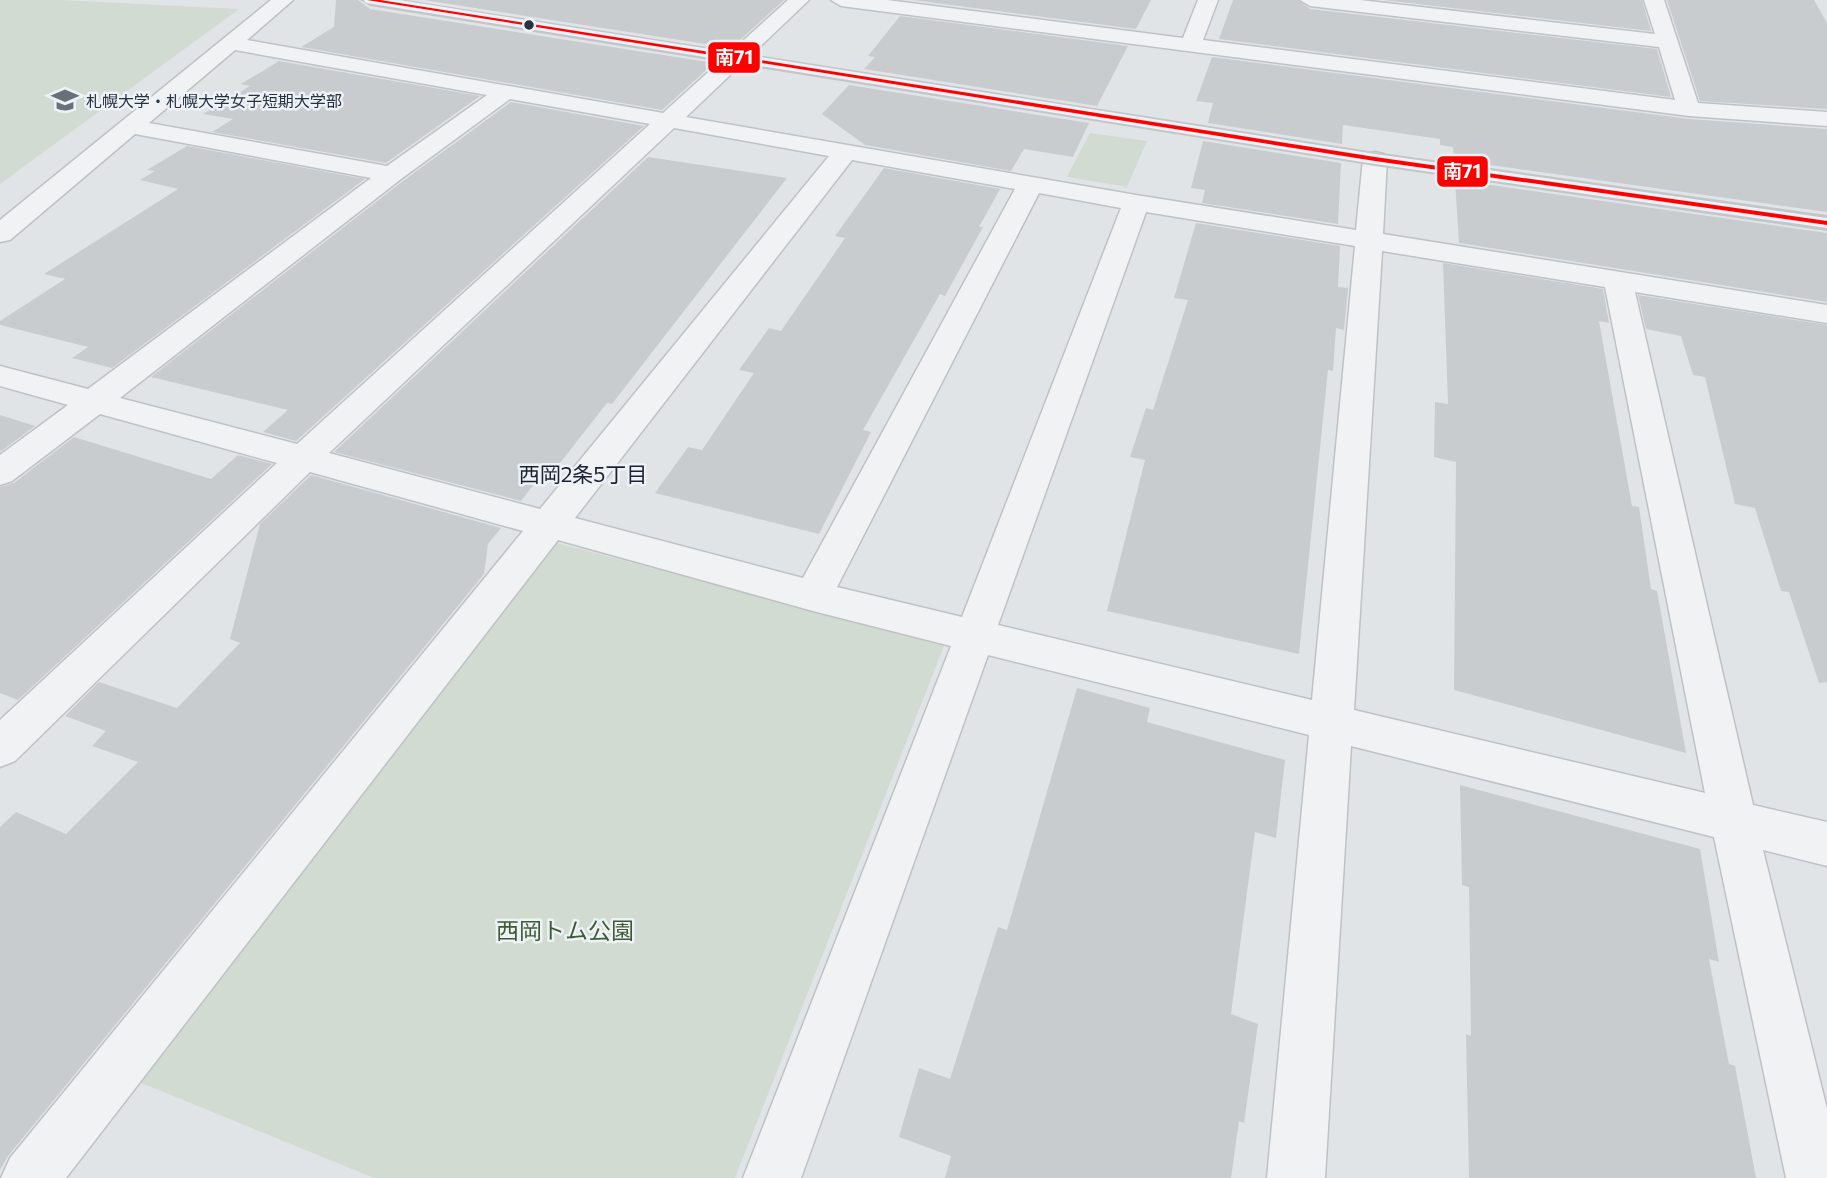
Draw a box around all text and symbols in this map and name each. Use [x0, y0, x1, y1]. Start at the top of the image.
unlabelled marker [522, 18, 536, 32]
line badge: 南71 [707, 41, 761, 74]
text: 南71 [715, 45, 753, 68]
school or university icon: 札幌大学・札幌大学女子短期大学部 [50, 85, 80, 115]
place label: 札幌大学・札幌大学女子短期大学部 [86, 91, 342, 110]
line badge: 南71 [1436, 155, 1489, 188]
text: 南71 [1443, 159, 1481, 182]
district label: 西岡2条5丁目 [519, 461, 647, 486]
park label: 西岡トム公園 [496, 916, 634, 944]

